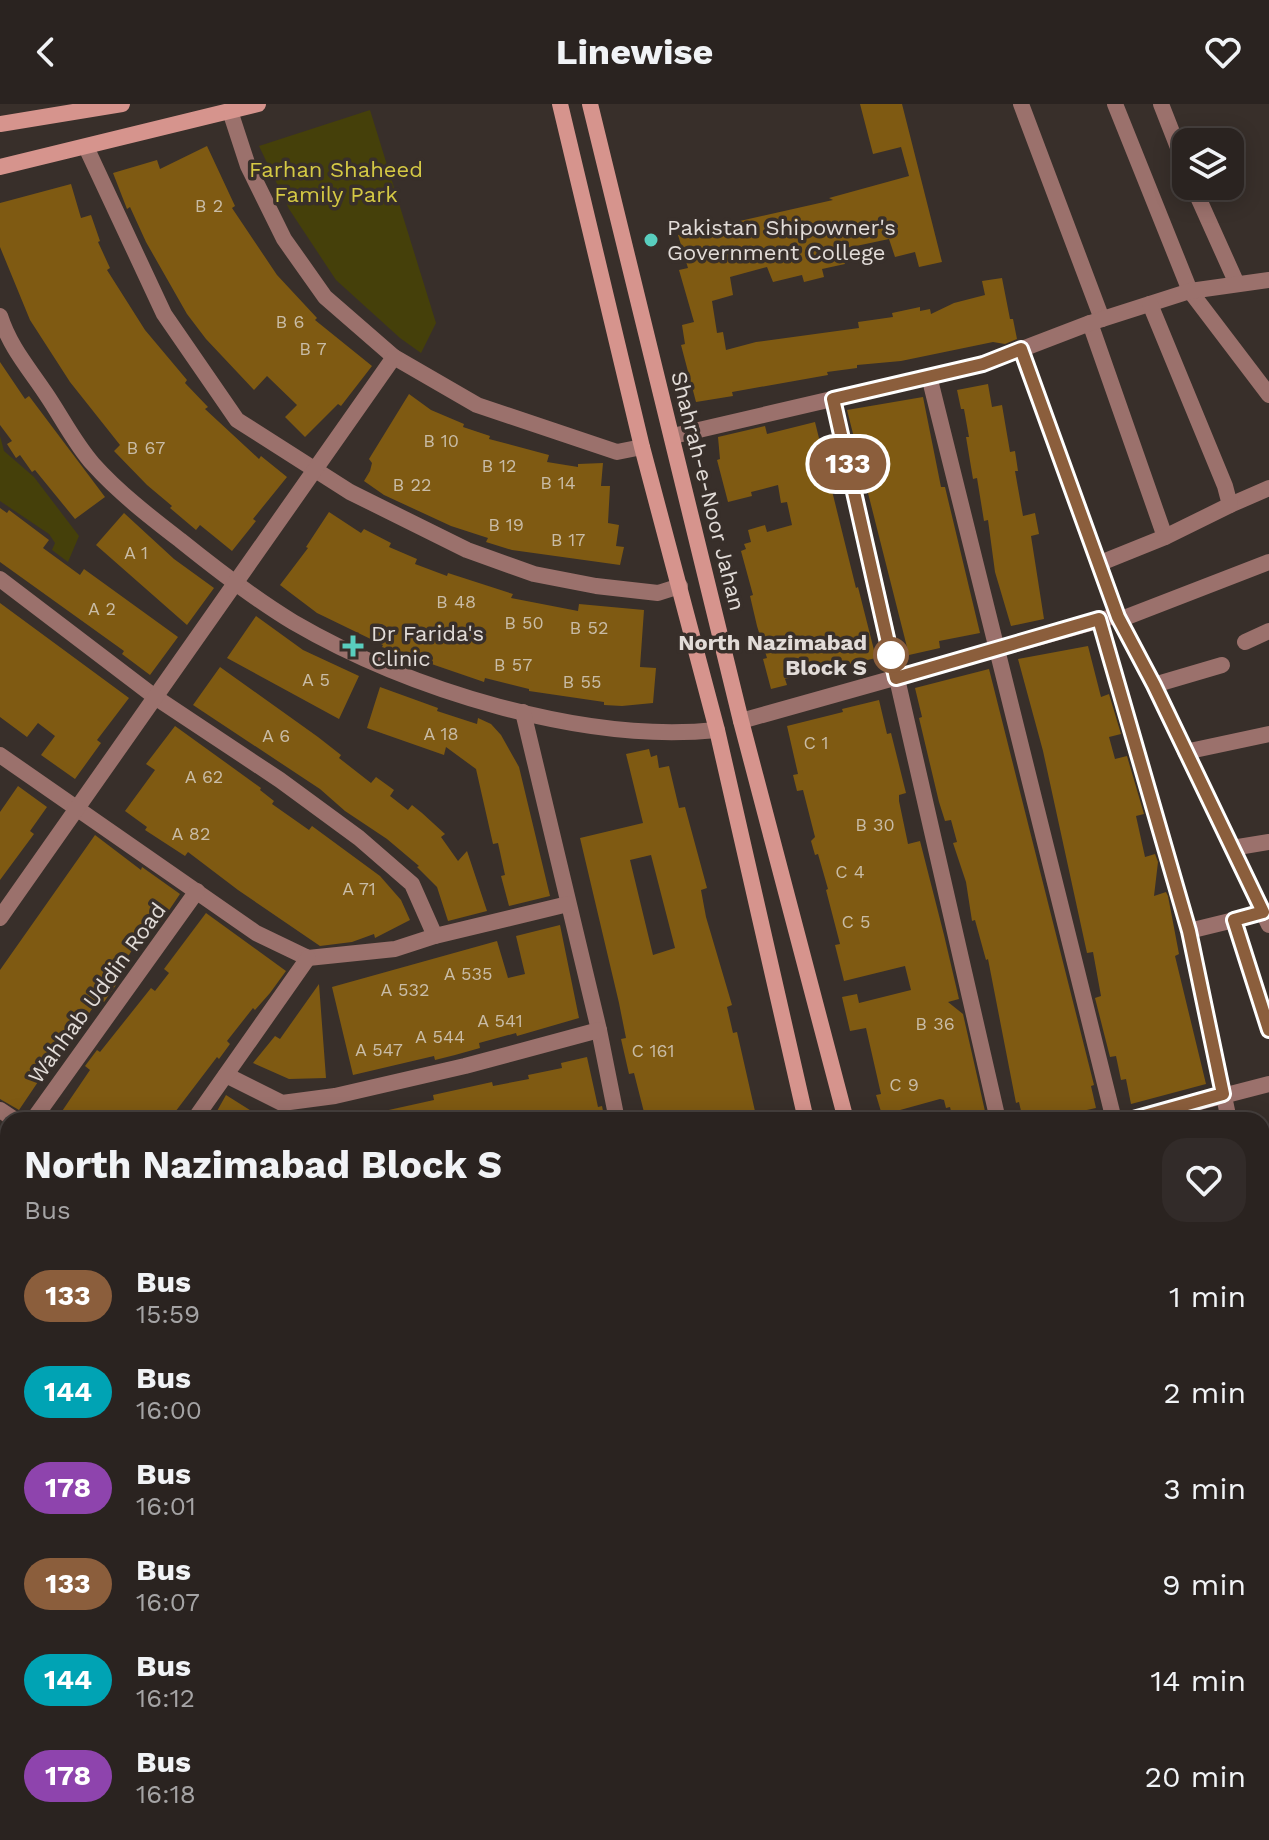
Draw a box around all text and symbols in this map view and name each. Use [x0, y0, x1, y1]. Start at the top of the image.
icon: back [24, 30, 68, 74]
icon: heart [1201, 30, 1245, 74]
text: Linewise [556, 31, 713, 73]
map controls [1172, 128, 1244, 200]
button: layers [1172, 128, 1244, 200]
park label: Farhan Shaheed Family Park [249, 157, 423, 207]
house number: B 2 [195, 195, 223, 216]
place label: Pakistan Shipowner's Government College [667, 215, 896, 265]
marker: Pakistan Shipowner's Government College [642, 231, 660, 249]
house number: B 6 [276, 311, 304, 332]
house number: B 7 [299, 338, 327, 359]
street label: Shahrah-e-Noor Jahan [666, 369, 750, 613]
house number: B 10 [423, 430, 459, 451]
house number: B 67 [127, 437, 165, 458]
line badge: 133 [802, 438, 894, 490]
text: 133 [825, 447, 871, 480]
house number: B 12 [481, 455, 517, 476]
house number: B 14 [540, 472, 576, 493]
house number: B 22 [393, 474, 431, 495]
house number: B 19 [488, 514, 524, 535]
house number: B 17 [551, 529, 585, 550]
house number: A 1 [124, 542, 148, 563]
house number: B 48 [436, 591, 476, 612]
house number: A 2 [88, 598, 116, 619]
house number: B 50 [504, 612, 544, 633]
house number: B 52 [570, 617, 608, 638]
place label: Dr Farida's Clinic [371, 621, 484, 671]
place label: North Nazimabad Block S [678, 630, 867, 680]
marker: Dr Farida's Clinic [342, 635, 364, 657]
marker: North Nazimabad Block S [874, 638, 908, 672]
house number: B 57 [494, 654, 532, 675]
house number: A 5 [302, 669, 330, 690]
house number: B 55 [563, 671, 601, 692]
house number: A 18 [423, 723, 459, 744]
house number: A 6 [262, 725, 290, 746]
house number: C 1 [803, 732, 829, 753]
house number: A 62 [185, 766, 223, 787]
house number: B 30 [855, 814, 895, 835]
house number: A 82 [172, 823, 210, 844]
house number: C 4 [835, 861, 865, 882]
house number: A 71 [342, 878, 376, 899]
street label: Wahhab Uddin Road [23, 898, 171, 1088]
house number: C 5 [842, 911, 870, 932]
house number: A 535 [444, 963, 492, 984]
house number: A 532 [381, 979, 429, 1000]
house number: A 541 [477, 1010, 523, 1031]
house number: B 36 [915, 1013, 955, 1034]
house number: A 544 [415, 1026, 465, 1047]
house number: A 547 [355, 1039, 403, 1060]
house number: C 161 [631, 1040, 675, 1061]
house number: C 9 [889, 1074, 919, 1095]
button: heart [1162, 1138, 1246, 1222]
text: North Nazimabad Block S [24, 1143, 502, 1187]
text: Bus [24, 1195, 71, 1225]
text: Bus [136, 1264, 191, 1299]
text: 133 [45, 1279, 91, 1312]
text: 1 min [1169, 1279, 1246, 1314]
text: 15:59 [136, 1299, 200, 1329]
text: Bus [136, 1360, 191, 1395]
text: 144 [44, 1375, 92, 1408]
text: 2 min [1163, 1375, 1246, 1410]
text: 16:00 [136, 1395, 202, 1425]
text: Bus [136, 1456, 191, 1491]
text: 178 [45, 1471, 91, 1504]
text: 3 min [1163, 1471, 1246, 1506]
text: 16:01 [136, 1491, 196, 1521]
text: Bus [136, 1552, 191, 1587]
text: 133 [45, 1567, 91, 1600]
text: 9 min [1162, 1567, 1246, 1602]
text: 16:07 [136, 1587, 200, 1617]
text: Bus [136, 1648, 191, 1683]
text: 144 [44, 1663, 92, 1696]
text: 14 min [1151, 1663, 1246, 1698]
text: 16:12 [136, 1683, 195, 1713]
text: Bus [136, 1744, 191, 1779]
text: 178 [45, 1759, 91, 1792]
text: 20 min [1144, 1759, 1246, 1794]
text: 16:18 [136, 1779, 196, 1809]

